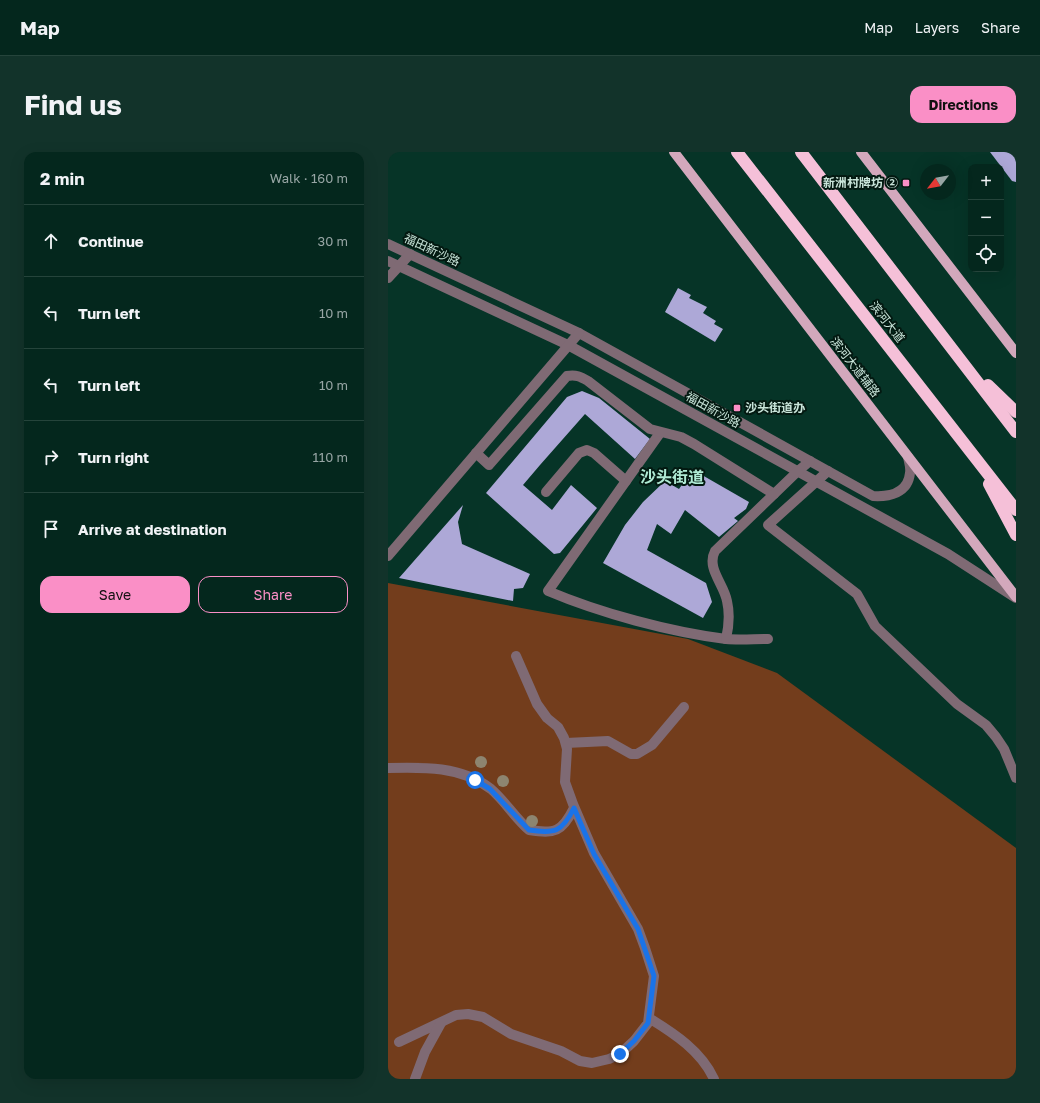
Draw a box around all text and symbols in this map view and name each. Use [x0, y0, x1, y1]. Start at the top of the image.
text: Map [20, 16, 60, 39]
text: Map [864, 19, 893, 36]
text: Layers [915, 19, 959, 36]
text: Share [981, 19, 1020, 36]
button: Directions [910, 86, 1016, 123]
text: Find us [24, 88, 122, 121]
north arrow [920, 164, 956, 200]
map controls [968, 164, 1004, 272]
button: + [968, 164, 1004, 200]
text: 2 min [40, 168, 84, 189]
text: Walk · 160 m [270, 170, 348, 186]
place label: 新洲村牌坊 ② [823, 175, 898, 190]
marker: 新洲村牌坊 ② [901, 178, 911, 188]
button: − [968, 200, 1004, 236]
icon: ahead [40, 230, 62, 252]
street label: 福田新沙路 [402, 230, 463, 269]
text: Continue [78, 232, 144, 250]
text: 30 m [318, 233, 348, 249]
button: locate [968, 236, 1004, 272]
street label: 滨河大道 [867, 298, 908, 345]
icon: left [40, 302, 62, 324]
text: Turn left [78, 304, 140, 322]
text: 10 m [319, 305, 348, 321]
street label: 滨河大道辅路 [827, 334, 883, 400]
icon: left [40, 374, 62, 396]
text: Turn left [78, 376, 140, 394]
text: 10 m [319, 377, 348, 393]
street label: 福田新沙路 [683, 388, 743, 431]
place label: 沙头街道办 [745, 400, 806, 415]
marker: 沙头街道办 [732, 403, 742, 413]
icon: right [40, 446, 62, 468]
text: Turn right [78, 448, 149, 466]
text: 110 m [313, 449, 348, 465]
district label: 沙头街道 [640, 467, 704, 487]
icon: arrive [40, 518, 62, 540]
text: Arrive at destination [78, 520, 227, 538]
button: Save [40, 576, 190, 613]
button: Share [198, 576, 348, 613]
route start [466, 771, 484, 789]
route end [611, 1045, 629, 1063]

